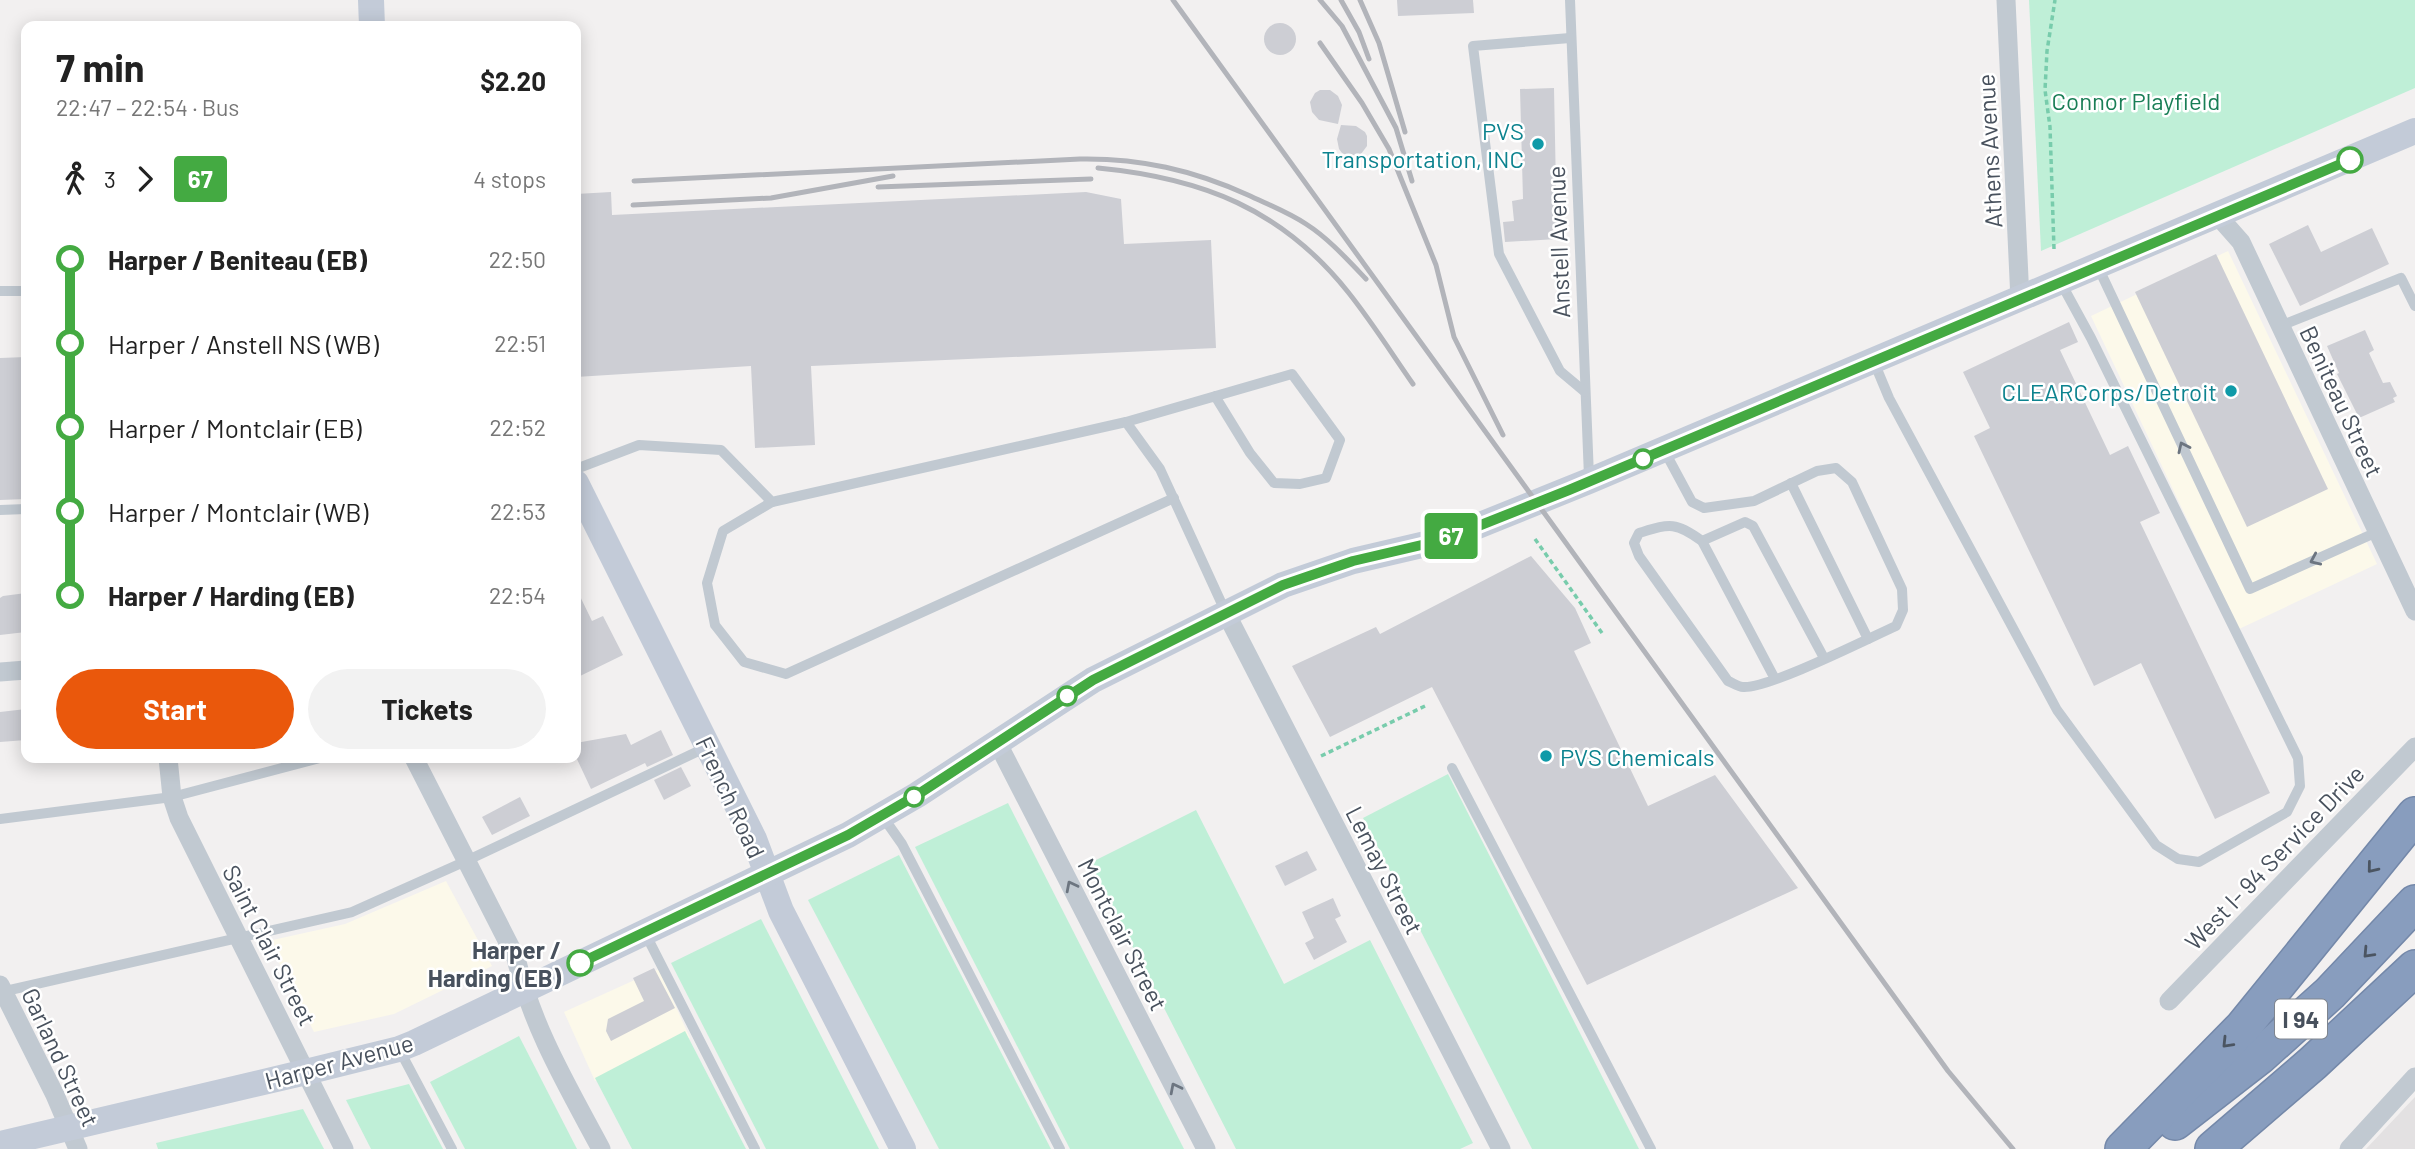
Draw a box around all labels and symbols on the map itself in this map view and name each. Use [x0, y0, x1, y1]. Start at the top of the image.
street label: Athens Avenue [1970, 73, 2008, 229]
park label: Connor Playfield [2052, 86, 2220, 115]
place label: PVS Transportation, INC [1322, 116, 1524, 173]
marker: PVS Transportation, INC [1530, 136, 1546, 152]
unlabelled marker [2337, 147, 2363, 173]
street label: Anstell Avenue [1541, 165, 1575, 319]
street label: Beniteau Street [2294, 321, 2390, 481]
place label: CLEARCorps/Detroit [2002, 377, 2217, 406]
marker: CLEARCorps/Detroit [2223, 383, 2239, 399]
one-way arrow [2177, 442, 2191, 454]
unlabelled marker [1633, 449, 1653, 469]
line badge: 67 [1420, 513, 1482, 559]
one-way arrow [2310, 552, 2322, 566]
unlabelled marker [1057, 686, 1077, 706]
street label: French Road [690, 732, 772, 862]
place label: PVS Chemicals [1560, 742, 1715, 771]
marker: PVS Chemicals [1538, 748, 1554, 764]
street label: West I- 94 Service Drive [2178, 759, 2370, 955]
unlabelled marker [904, 787, 924, 807]
street label: Lemay Street [1340, 801, 1430, 939]
street label: Montclair Street [1072, 853, 1174, 1015]
one-way arrow [2368, 859, 2380, 872]
street label: Saint Clair Street [217, 860, 323, 1030]
one-way arrow [1065, 881, 1079, 893]
place label: Harper / Harding (EB) [428, 935, 562, 992]
one-way arrow [2364, 945, 2377, 958]
marker: Harper / Harding (EB) [567, 950, 593, 976]
street label: Garland Street [16, 983, 106, 1131]
road number: I 94 [2275, 1000, 2327, 1038]
street label: Harper Avenue [262, 1027, 416, 1095]
one-way arrow [2223, 1035, 2235, 1047]
one-way arrow [1169, 1083, 1183, 1095]

